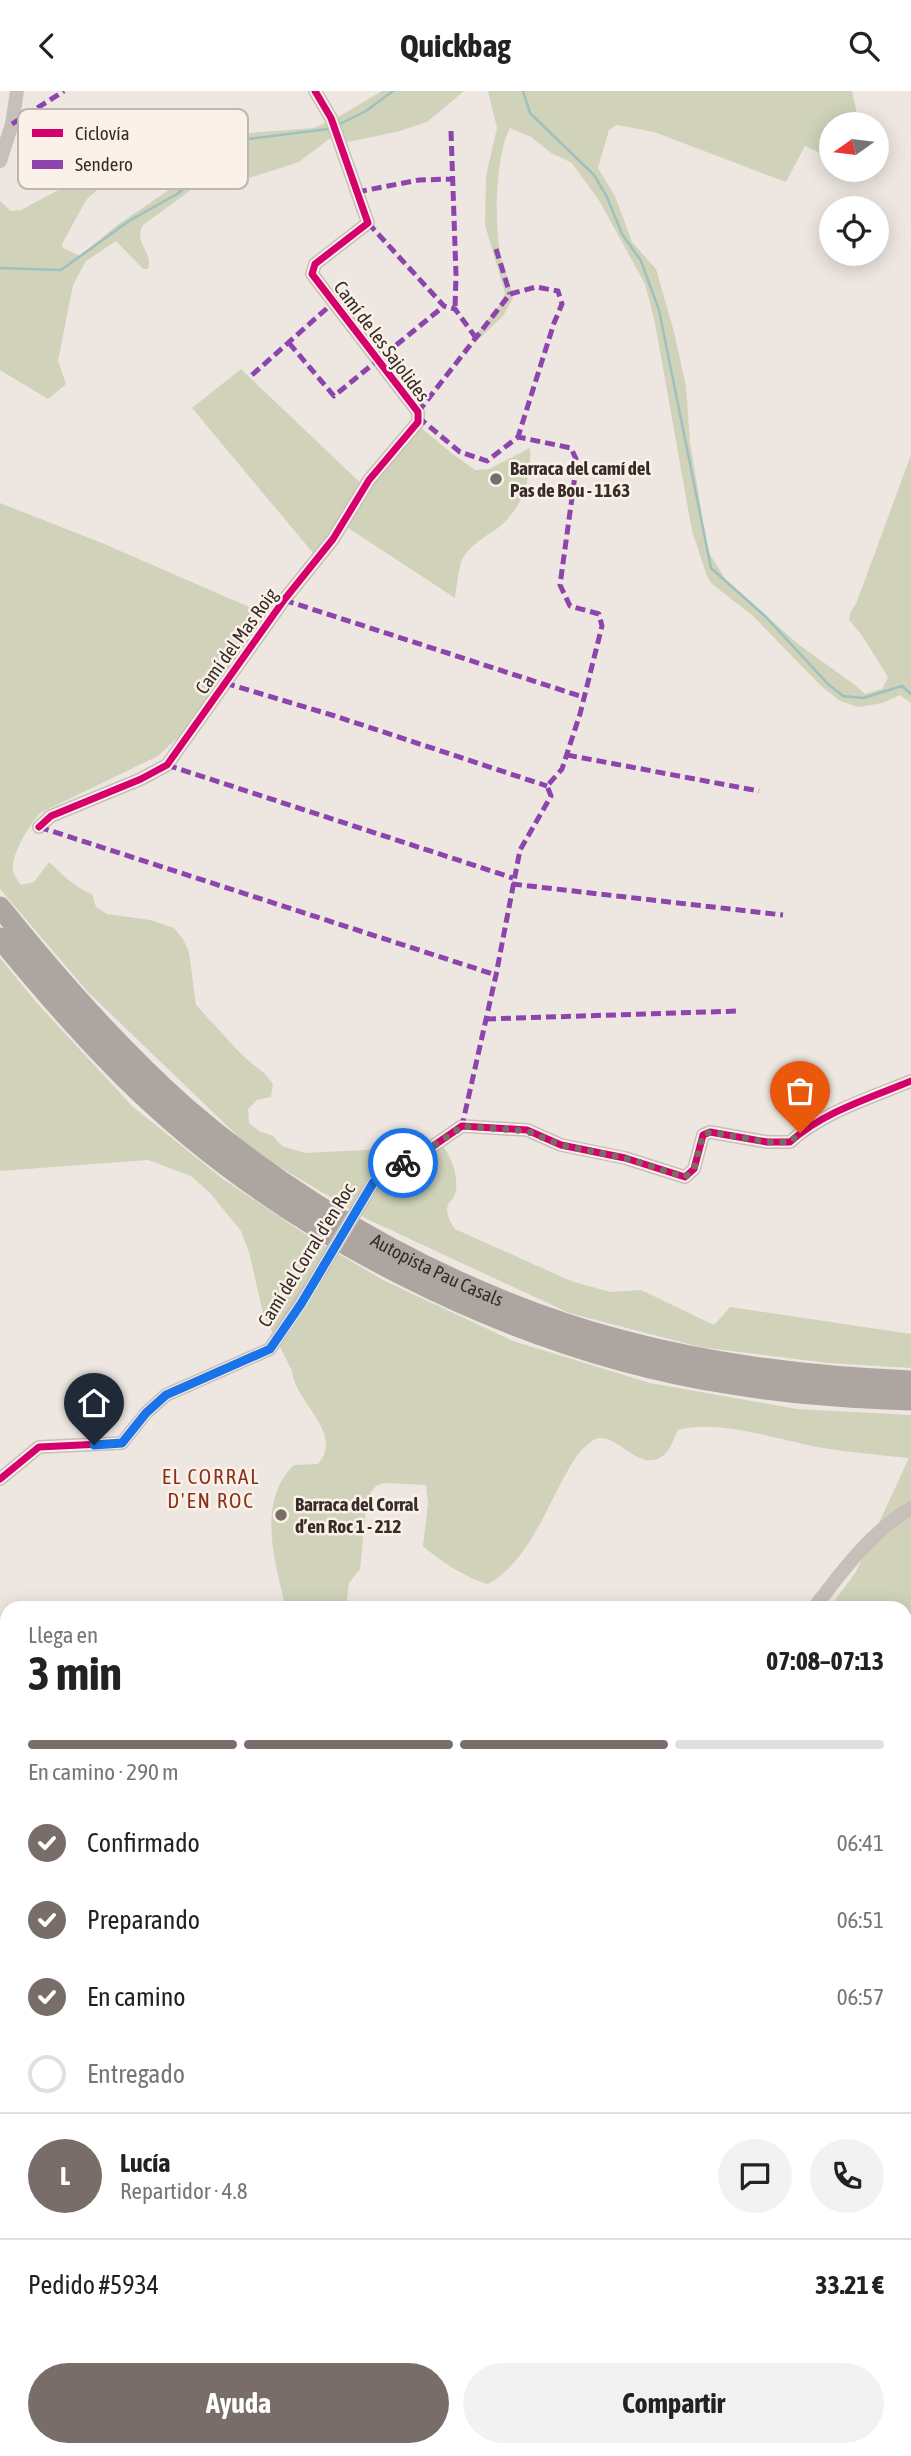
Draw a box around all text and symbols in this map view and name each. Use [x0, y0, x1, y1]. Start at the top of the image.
icon: back [28, 27, 66, 65]
text: Quickbag [400, 27, 511, 64]
icon: search [845, 27, 883, 65]
legend [18, 109, 248, 189]
north arrow [819, 112, 889, 182]
map controls [819, 112, 889, 266]
text: Ciclovía [75, 122, 130, 144]
text: Sendero [75, 153, 133, 175]
button: locate [819, 196, 889, 266]
street label: Camí de les Sajolides [330, 277, 435, 406]
place label: Barraca del camí del Pas de Bou - 1163 [510, 457, 651, 501]
marker: Barraca del camí del Pas de Bou - 1163 [488, 471, 504, 487]
street label: Camí del Mas Roig [190, 583, 282, 698]
pin [770, 1061, 830, 1133]
icon: bag [781, 1072, 819, 1110]
courier [368, 1128, 438, 1198]
icon: bike [384, 1144, 422, 1182]
street label: Camí del Corral d'en Roc [253, 1178, 360, 1331]
street label: Autopista Pau Casals [367, 1228, 507, 1311]
pin [64, 1373, 124, 1445]
icon: home [75, 1384, 113, 1422]
district label: EL CORRAL D'EN ROC [162, 1464, 260, 1512]
place label: Barraca del Corral d’en Roc 1 - 212 [295, 1493, 419, 1537]
marker: Barraca del Corral d’en Roc 1 - 212 [273, 1507, 289, 1523]
text: Llega en [28, 1622, 98, 1648]
text: 07:08–07:13 [766, 1646, 884, 1676]
text: 3 min [28, 1647, 122, 1700]
text: En camino · 290 m [28, 1759, 179, 1785]
icon: check [28, 1824, 66, 1862]
text: Confirmado [87, 1828, 200, 1858]
text: 06:41 [837, 1830, 884, 1856]
icon: check [28, 1901, 66, 1939]
text: Preparando [87, 1905, 200, 1935]
text: 06:51 [837, 1907, 884, 1933]
icon: check [28, 1978, 66, 2016]
text: En camino [87, 1982, 186, 2012]
text: 06:57 [837, 1984, 884, 2010]
text: Entregado [87, 2059, 185, 2089]
button: chat [718, 2139, 792, 2213]
button: phone [810, 2139, 884, 2213]
text: Lucía [120, 2148, 170, 2178]
text: L [60, 2161, 70, 2191]
text: Repartidor · 4.8 [120, 2178, 247, 2204]
text: Pedido #5934 [28, 2270, 159, 2300]
text: 33.21 € [815, 2270, 884, 2300]
button: Ayuda [28, 2363, 449, 2443]
button: Compartir [463, 2363, 884, 2443]

